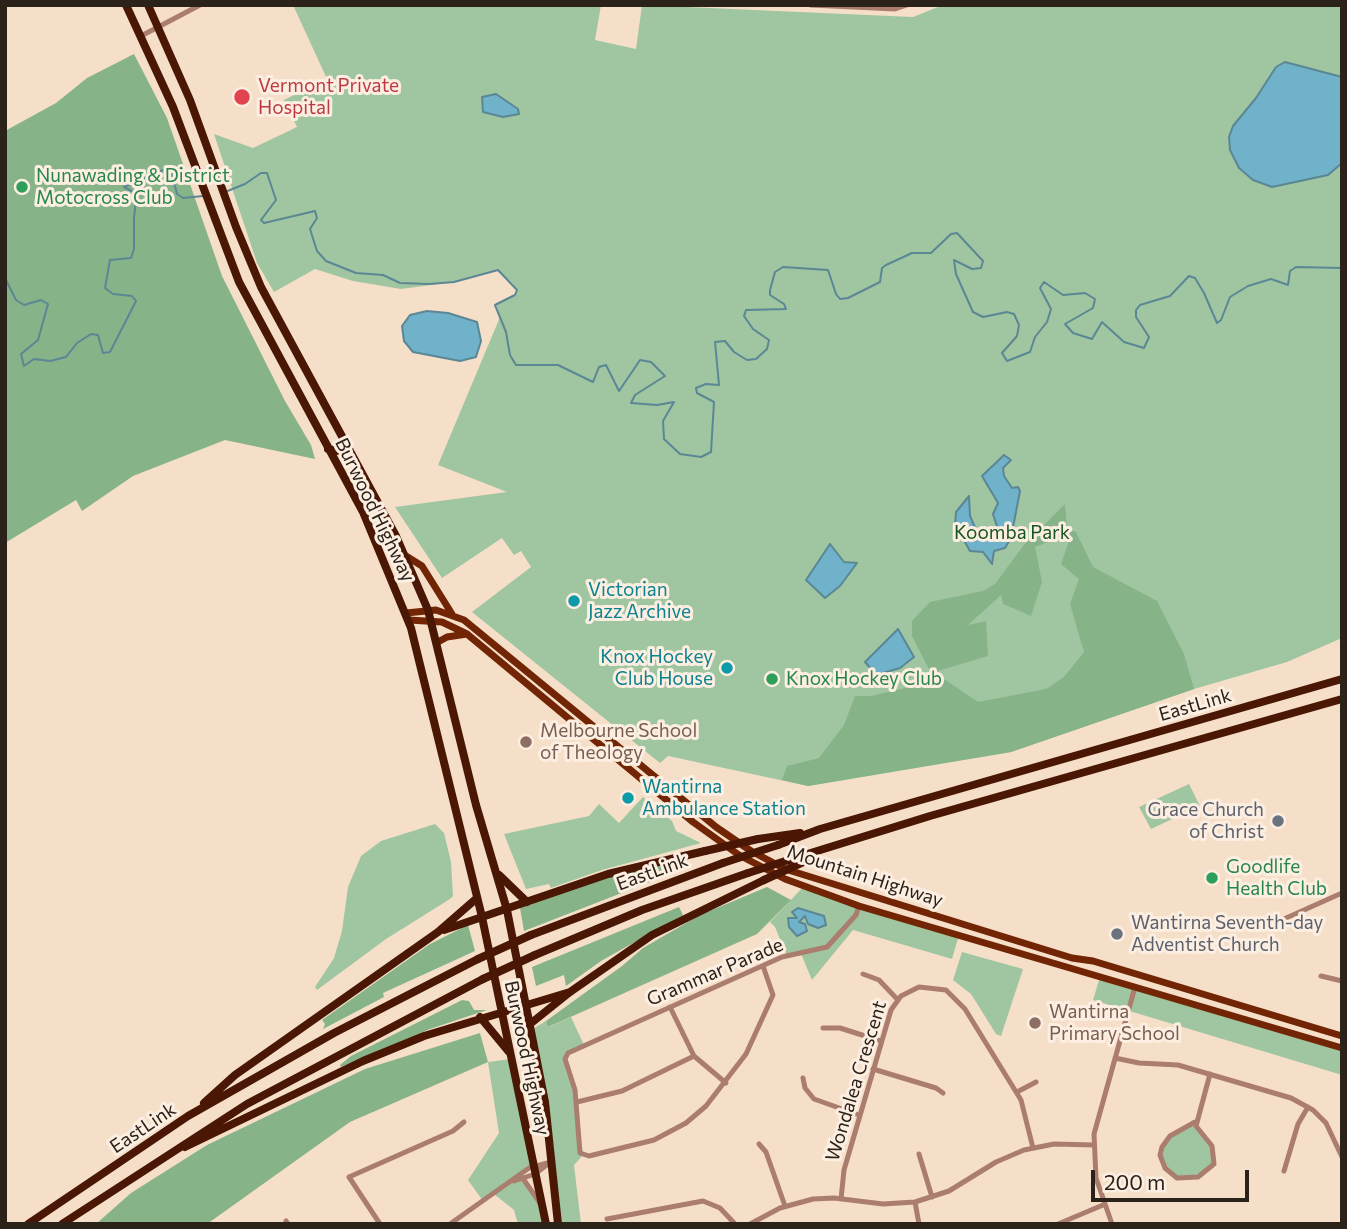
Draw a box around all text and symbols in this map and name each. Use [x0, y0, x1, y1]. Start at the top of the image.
place label: Vermont Private Hospital [258, 75, 399, 119]
marker: Vermont Private Hospital [232, 87, 252, 107]
place label: Nunawading & District Motocross Club [36, 165, 230, 209]
marker: Nunawading & District Motocross Club [14, 179, 30, 195]
street label: Burwood Highway [330, 434, 420, 586]
park label: Koomba Park [954, 522, 1070, 544]
place label: Victorian Jazz Archive [588, 579, 691, 623]
marker: Victorian Jazz Archive [566, 593, 582, 609]
place label: Knox Hockey Club House [600, 646, 713, 690]
marker: Knox Hockey Club House [719, 660, 735, 676]
place label: Knox Hockey Club [786, 668, 942, 690]
marker: Knox Hockey Club [764, 671, 780, 687]
street label: EastLink [1156, 684, 1234, 726]
place label: Melbourne School of Theology [540, 720, 697, 764]
marker: Melbourne School of Theology [518, 734, 534, 750]
place label: Wantirna Ambulance Station [642, 776, 806, 820]
marker: Wantirna Ambulance Station [620, 790, 636, 806]
place label: Grace Church of Christ [1148, 799, 1264, 843]
marker: Grace Church of Christ [1270, 813, 1286, 829]
street label: Mountain Highway [784, 840, 946, 912]
street label: EastLink [613, 849, 691, 895]
place label: Goodlife Health Club [1226, 856, 1327, 900]
marker: Goodlife Health Club [1204, 870, 1220, 886]
place label: Wantirna Seventh-day Adventist Church [1131, 912, 1323, 956]
marker: Wantirna Seventh-day Adventist Church [1109, 926, 1125, 942]
street label: Grammar Parade [643, 933, 787, 1011]
street label: Burwood Highway [499, 979, 555, 1137]
street label: Wondalea Crescent [821, 998, 891, 1164]
place label: Wantirna Primary School [1049, 1001, 1180, 1045]
marker: Wantirna Primary School [1027, 1015, 1043, 1031]
street label: EastLink [106, 1098, 180, 1158]
scale bar [1095, 1156, 1252, 1200]
text: 200 m [1104, 1169, 1165, 1194]

